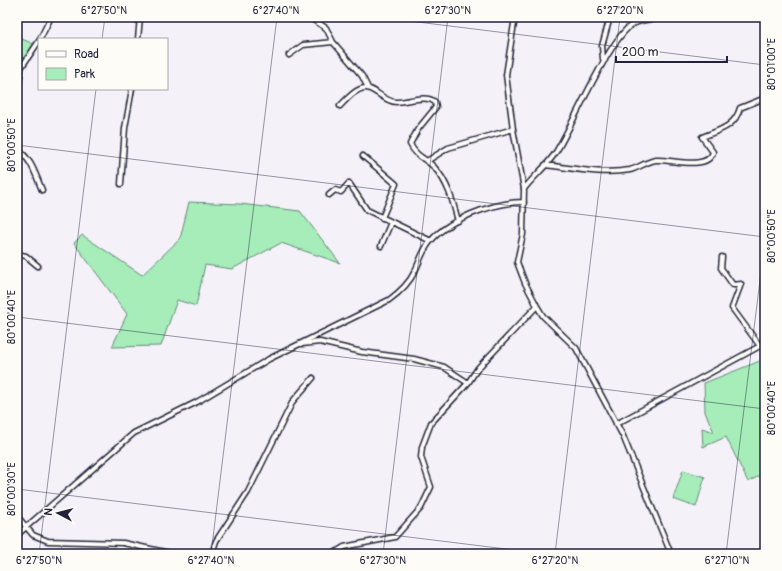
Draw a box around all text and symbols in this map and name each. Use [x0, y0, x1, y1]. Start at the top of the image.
text: 6°27'50"N [81, 5, 127, 17]
text: 6°27'40"N [253, 5, 299, 17]
text: 6°27'30"N [425, 5, 471, 17]
text: 6°27'20"N [597, 5, 643, 17]
legend [38, 38, 168, 90]
scale bar [616, 38, 727, 64]
text: 80°01'00"E [766, 38, 778, 90]
text: 200 m [622, 45, 659, 60]
text: Road [74, 47, 99, 62]
text: Park [74, 67, 95, 82]
text: 80°00'50"E [6, 118, 18, 172]
text: 80°00'50"E [766, 209, 778, 263]
text: 80°00'40"E [6, 290, 18, 344]
text: 80°00'40"E [766, 381, 778, 435]
text: 80°00'30"E [6, 462, 18, 516]
north arrow [38, 493, 78, 533]
text: N [42, 507, 56, 516]
text: 6°27'50"N [16, 555, 62, 567]
text: 6°27'40"N [188, 555, 234, 567]
text: 6°27'30"N [360, 555, 406, 567]
text: 6°27'20"N [532, 555, 578, 567]
text: 6°27'10"N [705, 555, 750, 567]

